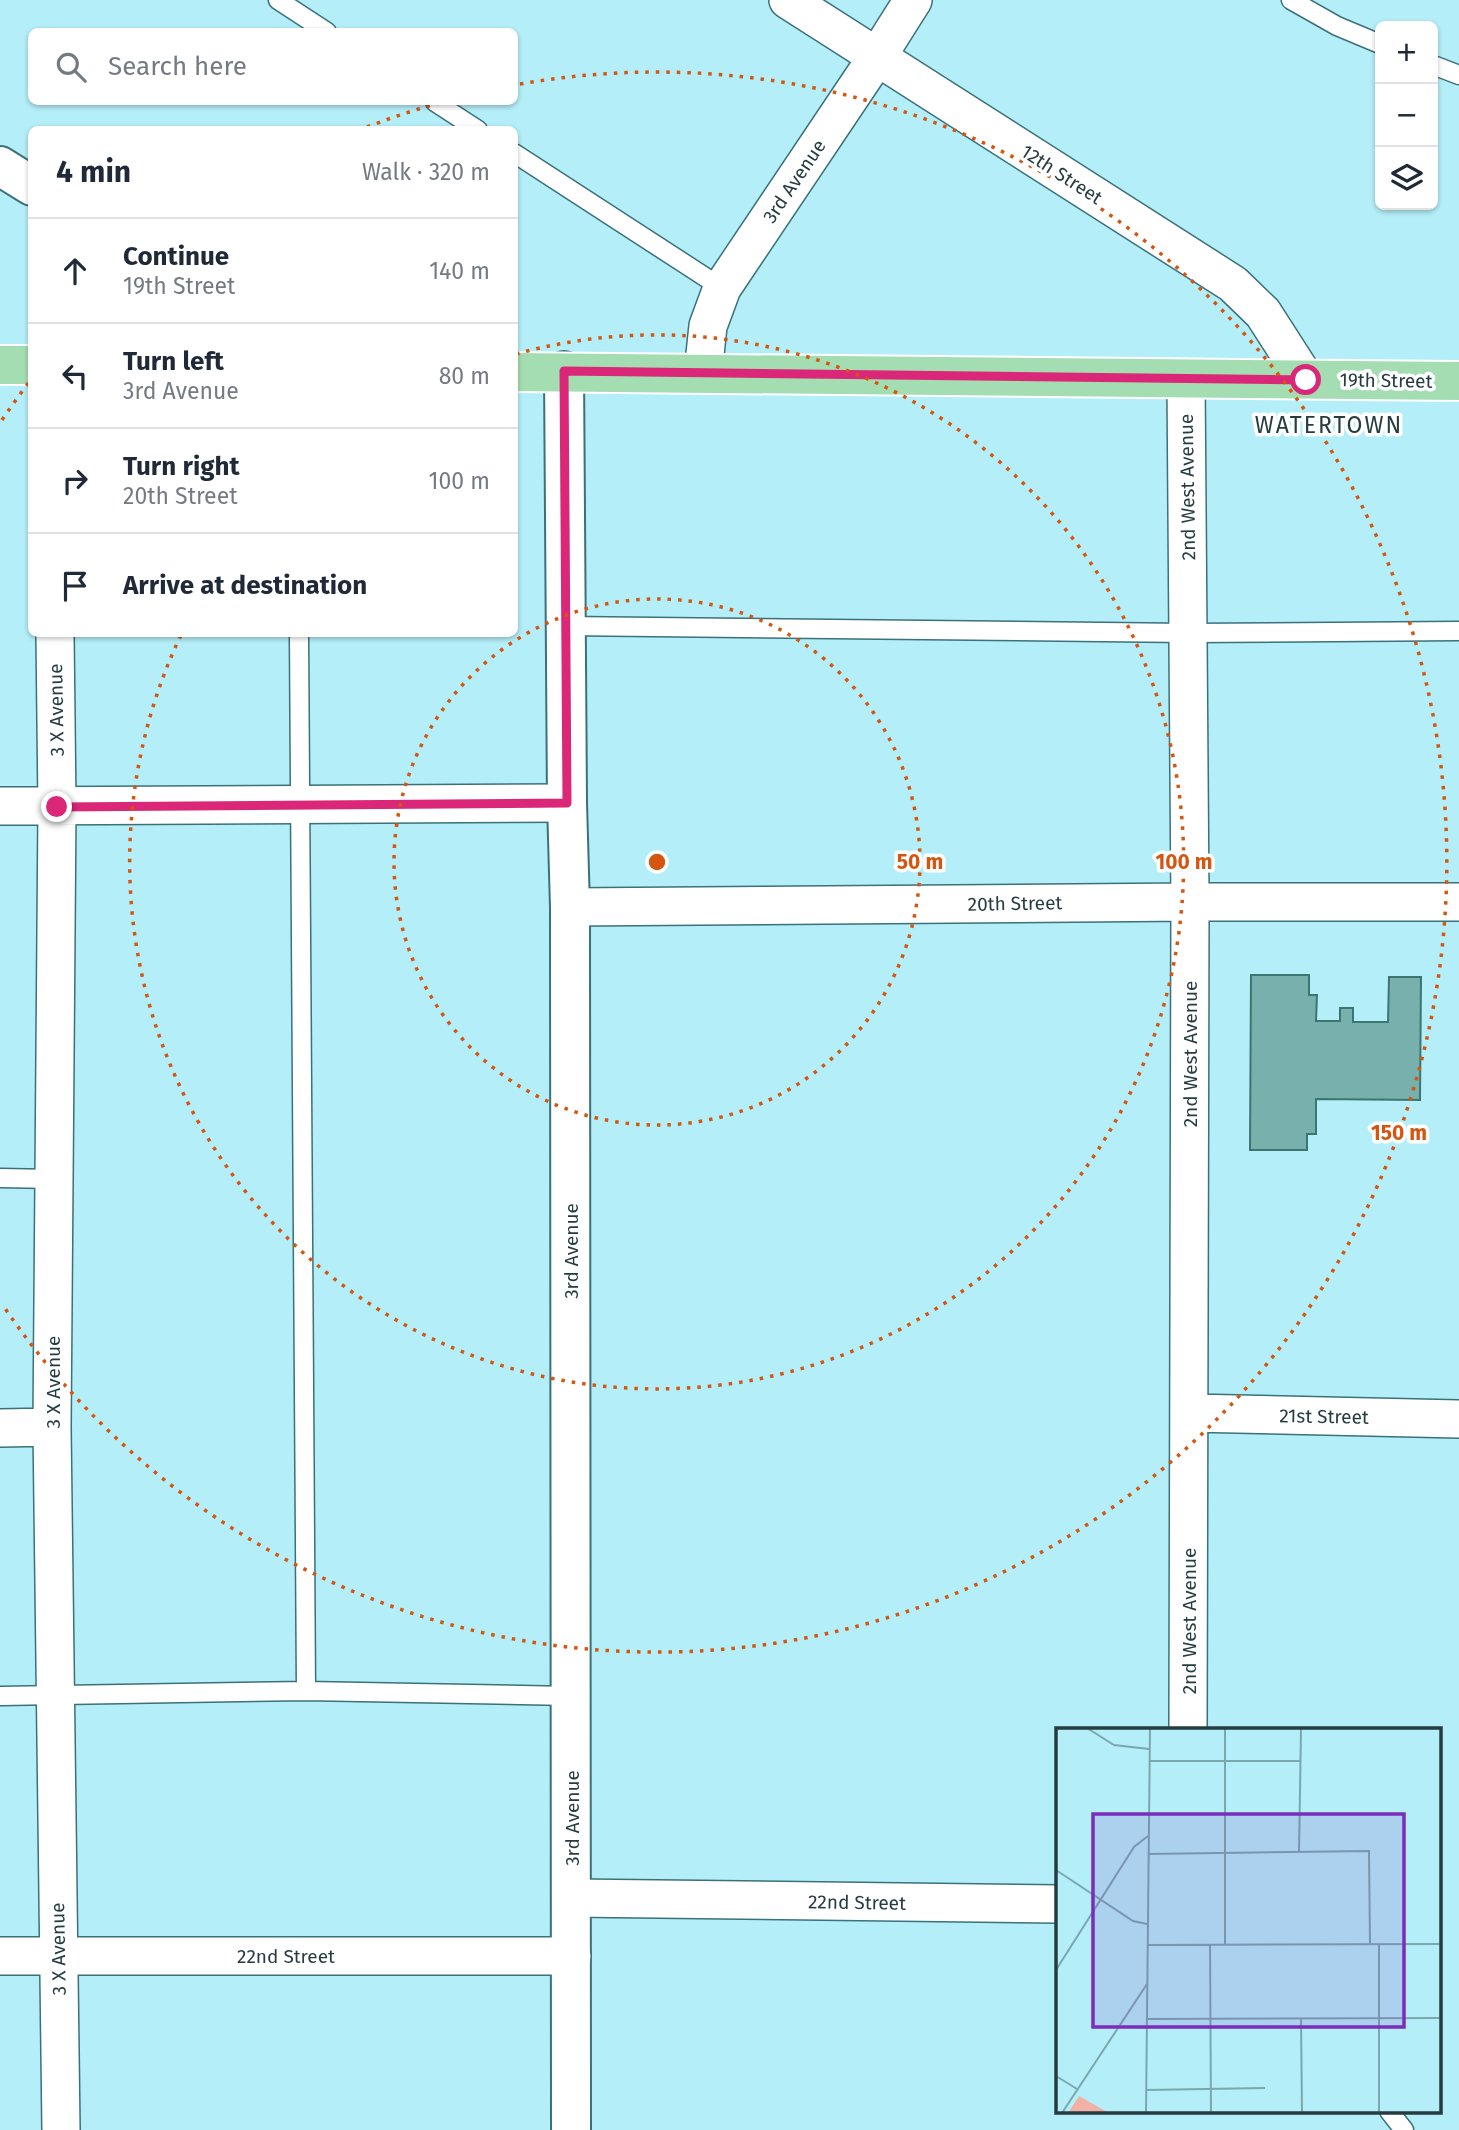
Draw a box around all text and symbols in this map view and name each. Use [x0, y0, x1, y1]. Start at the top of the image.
map controls [1375, 21, 1438, 210]
button: + [1375, 21, 1438, 84]
search box [28, 28, 518, 105]
icon: search [52, 48, 90, 86]
text: Search here [108, 51, 247, 82]
button: − [1375, 84, 1438, 147]
street label: 3rd Avenue [758, 135, 831, 227]
street label: 12th Street [1017, 140, 1107, 209]
button: layers [1375, 147, 1438, 210]
text: 4 min [56, 154, 131, 190]
text: Walk · 320 m [362, 158, 490, 186]
text: Continue [123, 241, 229, 272]
icon: ahead [56, 252, 94, 290]
text: 140 m [429, 257, 490, 285]
text: 19th Street [123, 272, 235, 300]
text: Turn left [123, 346, 224, 377]
icon: left [56, 357, 94, 395]
text: 80 m [439, 362, 490, 390]
route start [1290, 364, 1321, 395]
street label: 19th Street [1339, 368, 1433, 393]
text: 3rd Avenue [123, 377, 239, 405]
district label: WATERTOWN [1255, 411, 1403, 439]
street label: 2nd West Avenue [1175, 413, 1200, 560]
text: Turn right [123, 451, 240, 482]
icon: right [56, 462, 94, 500]
text: 100 m [429, 467, 490, 495]
text: 20th Street [123, 482, 238, 510]
icon: arrive [56, 567, 94, 605]
text: Arrive at destination [123, 570, 367, 601]
street label: 3 X Avenue [44, 663, 69, 757]
route end [41, 791, 72, 822]
text: 50 m [897, 849, 943, 875]
text: 100 m [1155, 849, 1213, 875]
centre of rings [645, 850, 669, 874]
street label: 20th Street [968, 891, 1063, 916]
street label: 2nd West Avenue [1179, 981, 1202, 1127]
text: 150 m [1371, 1120, 1427, 1146]
street label: 3rd Avenue [560, 1203, 583, 1299]
street label: 3 X Avenue [42, 1336, 65, 1428]
street label: 21st Street [1279, 1404, 1369, 1429]
street label: 2nd West Avenue [1178, 1548, 1201, 1694]
inset map [1056, 1728, 1442, 2112]
street label: 3rd Avenue [561, 1770, 584, 1866]
street label: 22nd Street [808, 1890, 906, 1915]
street label: 3 X Avenue [46, 1902, 71, 1996]
street label: 22nd Street [237, 1945, 335, 1968]

